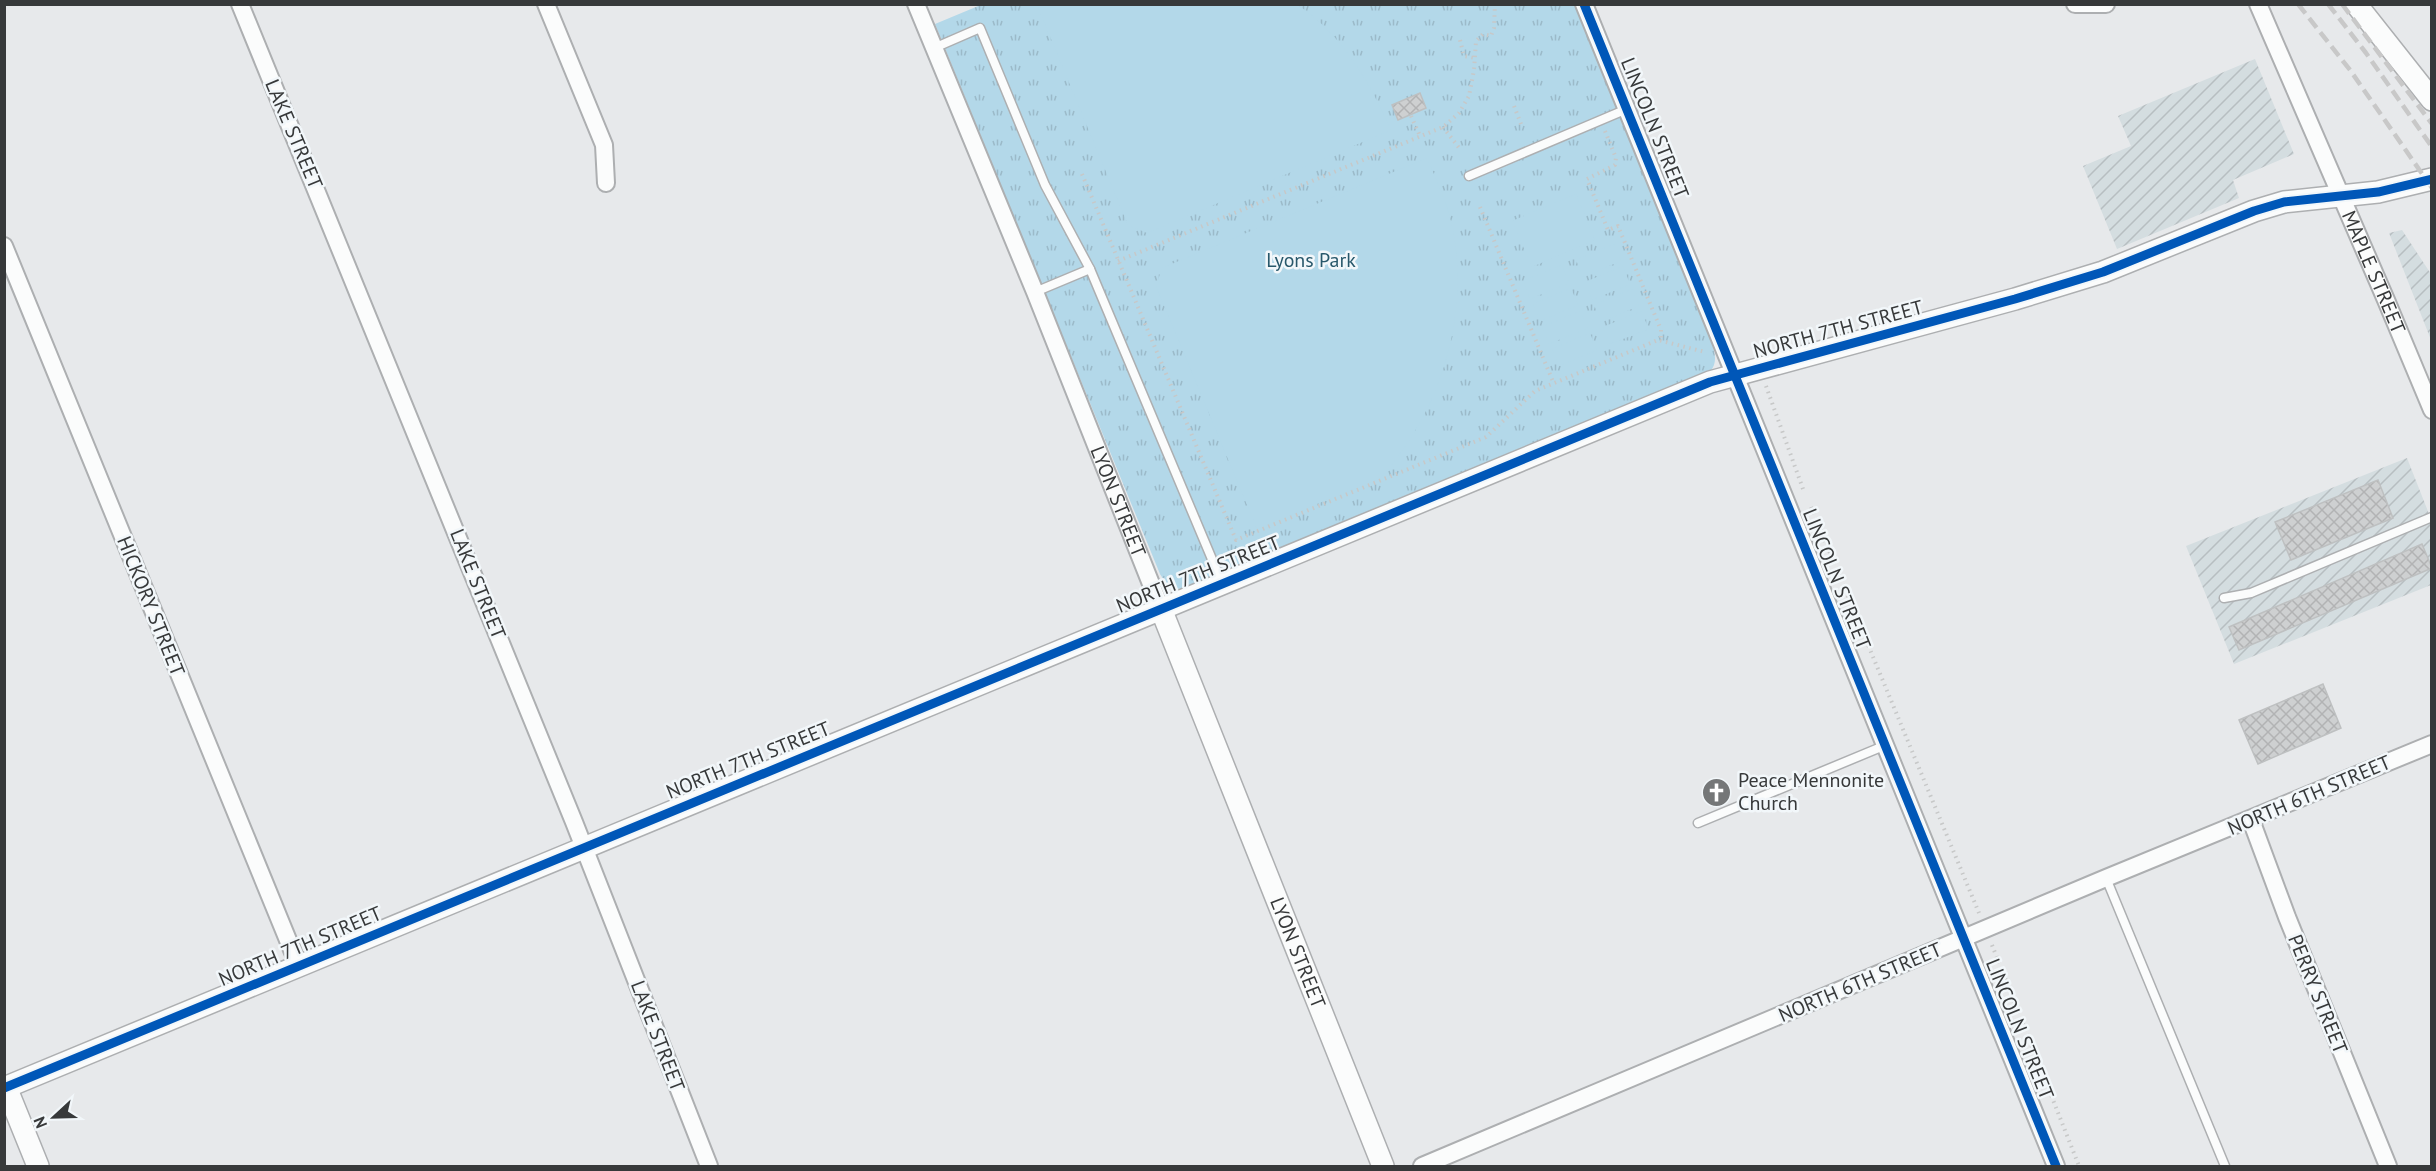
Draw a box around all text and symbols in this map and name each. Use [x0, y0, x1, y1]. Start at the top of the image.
street label: LINCOLN STREET [1615, 54, 1695, 202]
street label: LAKE STREET [259, 75, 329, 193]
street label: MAPLE STREET [2336, 207, 2412, 337]
park label: Lyons Park [1266, 247, 1356, 273]
street label: NORTH 7TH STREET [1750, 294, 1926, 364]
street label: LYON STREET [1085, 442, 1152, 561]
street label: LINCOLN STREET [1797, 505, 1877, 653]
street label: LAKE STREET [444, 525, 512, 643]
street label: NORTH 7TH STREET [1112, 529, 1284, 619]
street label: HICKORY STREET [111, 532, 191, 680]
street label: NORTH 7TH STREET [662, 715, 834, 805]
street label: NORTH 6TH STREET [2224, 749, 2394, 841]
place label: Peace Mennonite Church [1738, 767, 1884, 816]
church icon: Peace Mennonite Church [1701, 776, 1733, 808]
street label: LYON STREET [1264, 893, 1332, 1012]
street label: NORTH 7TH STREET [215, 900, 385, 992]
street label: PERRY STREET [2282, 930, 2354, 1058]
street label: NORTH 6TH STREET [1775, 936, 1945, 1028]
street label: LINCOLN STREET [1980, 955, 2060, 1103]
street label: LAKE STREET [625, 977, 691, 1095]
north arrow [24, 1087, 84, 1147]
text: N [29, 1114, 51, 1131]

